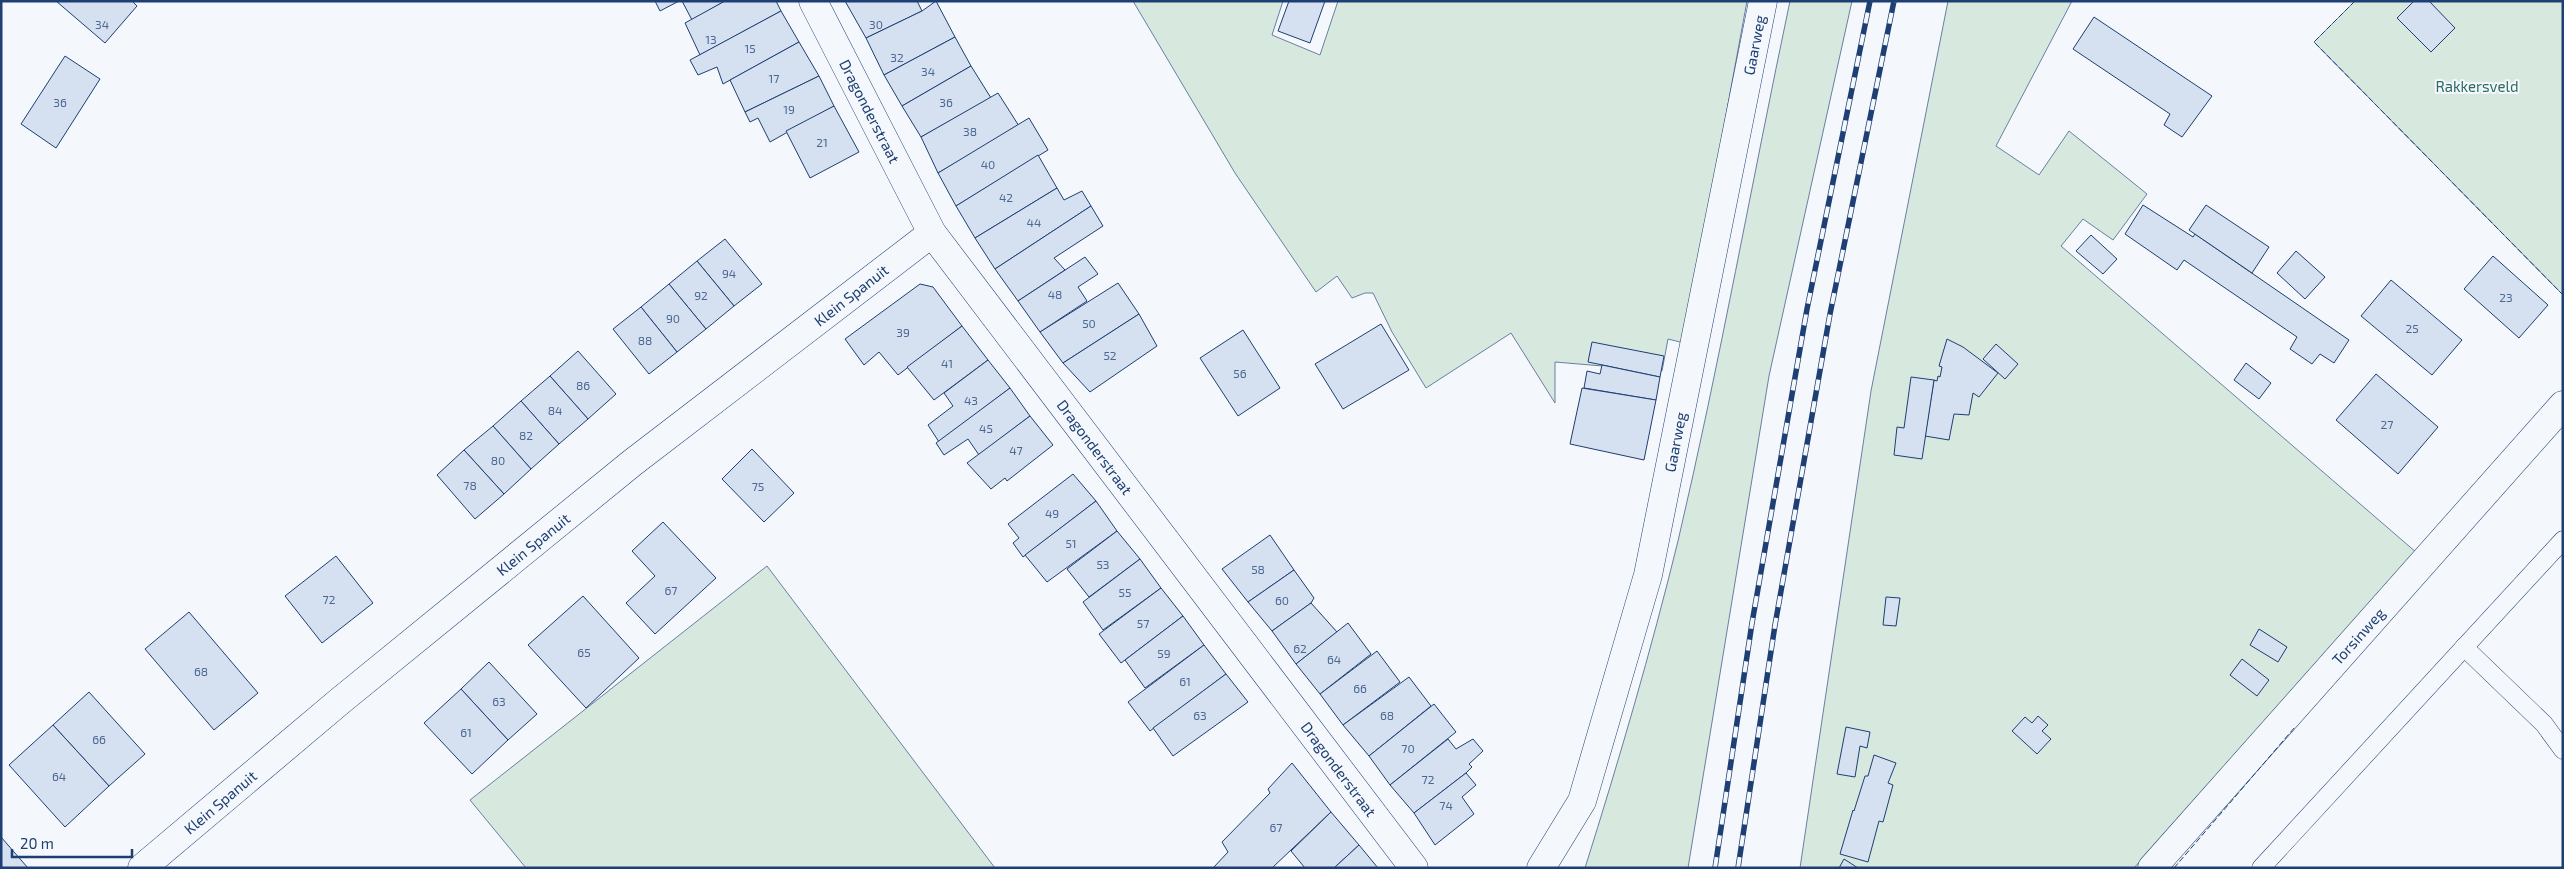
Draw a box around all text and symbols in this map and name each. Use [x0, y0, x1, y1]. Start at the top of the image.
street label: Gaarweg [1739, 13, 1769, 76]
house number: 34 [95, 17, 109, 31]
house number: 30 [869, 17, 883, 31]
house number: 13 [705, 32, 717, 46]
house number: 15 [744, 41, 756, 55]
house number: 32 [890, 50, 904, 64]
street label: Dragonderstraat [836, 56, 904, 166]
house number: 34 [921, 64, 935, 78]
house number: 17 [769, 71, 779, 85]
park label: Rakkersveld [2435, 77, 2519, 95]
house number: 36 [53, 95, 67, 109]
house number: 36 [939, 95, 953, 109]
house number: 19 [783, 102, 795, 116]
house number: 38 [963, 124, 977, 138]
house number: 21 [816, 135, 828, 149]
house number: 40 [981, 157, 995, 171]
house number: 42 [999, 190, 1013, 204]
house number: 44 [1027, 215, 1041, 229]
street label: Klein Spanuit [810, 260, 892, 330]
house number: 94 [722, 266, 736, 280]
house number: 48 [1048, 287, 1062, 301]
house number: 92 [694, 288, 708, 302]
house number: 23 [2499, 290, 2513, 304]
house number: 90 [666, 311, 680, 325]
house number: 50 [1082, 316, 1096, 330]
house number: 25 [2405, 321, 2419, 335]
house number: 39 [896, 325, 910, 339]
house number: 88 [638, 333, 652, 347]
house number: 52 [1103, 348, 1117, 362]
house number: 41 [941, 356, 953, 370]
house number: 56 [1233, 366, 1247, 380]
house number: 86 [576, 378, 590, 392]
house number: 43 [964, 393, 978, 407]
street label: Dragonderstraat [1054, 396, 1137, 498]
house number: 84 [548, 403, 562, 417]
street label: Gaarweg [1660, 410, 1690, 473]
house number: 27 [2381, 417, 2393, 431]
house number: 45 [979, 421, 993, 435]
house number: 82 [519, 428, 533, 442]
house number: 47 [1009, 443, 1023, 457]
house number: 80 [491, 453, 505, 467]
house number: 78 [463, 478, 477, 492]
house number: 75 [752, 479, 764, 493]
house number: 49 [1045, 506, 1059, 520]
street label: Klein Spanuit [493, 509, 574, 579]
house number: 51 [1065, 536, 1077, 550]
house number: 53 [1096, 557, 1110, 571]
house number: 58 [1251, 562, 1265, 576]
house number: 67 [664, 583, 678, 597]
house number: 55 [1119, 585, 1131, 599]
house number: 72 [323, 592, 336, 606]
house number: 60 [1275, 593, 1289, 607]
street label: Torsinweg [2328, 603, 2389, 668]
house number: 57 [1137, 616, 1149, 630]
house number: 62 [1293, 641, 1307, 655]
house number: 65 [577, 645, 591, 659]
house number: 59 [1157, 646, 1171, 660]
house number: 64 [1327, 652, 1341, 666]
house number: 68 [194, 664, 208, 678]
house number: 61 [1179, 674, 1191, 688]
house number: 66 [1353, 681, 1367, 695]
house number: 63 [492, 694, 506, 708]
house number: 63 [1193, 708, 1207, 722]
house number: 68 [1380, 708, 1394, 722]
street label: Dragonderstraat [1298, 718, 1381, 820]
house number: 61 [460, 725, 472, 739]
house number: 66 [92, 732, 106, 746]
house number: 70 [1401, 741, 1415, 755]
street label: Klein Spanuit [180, 766, 260, 838]
house number: 64 [52, 769, 66, 783]
house number: 72 [1422, 772, 1435, 786]
house number: 74 [1439, 798, 1453, 812]
house number: 67 [1269, 820, 1283, 834]
scale bar [12, 826, 132, 858]
text: 20 m [20, 834, 54, 852]

